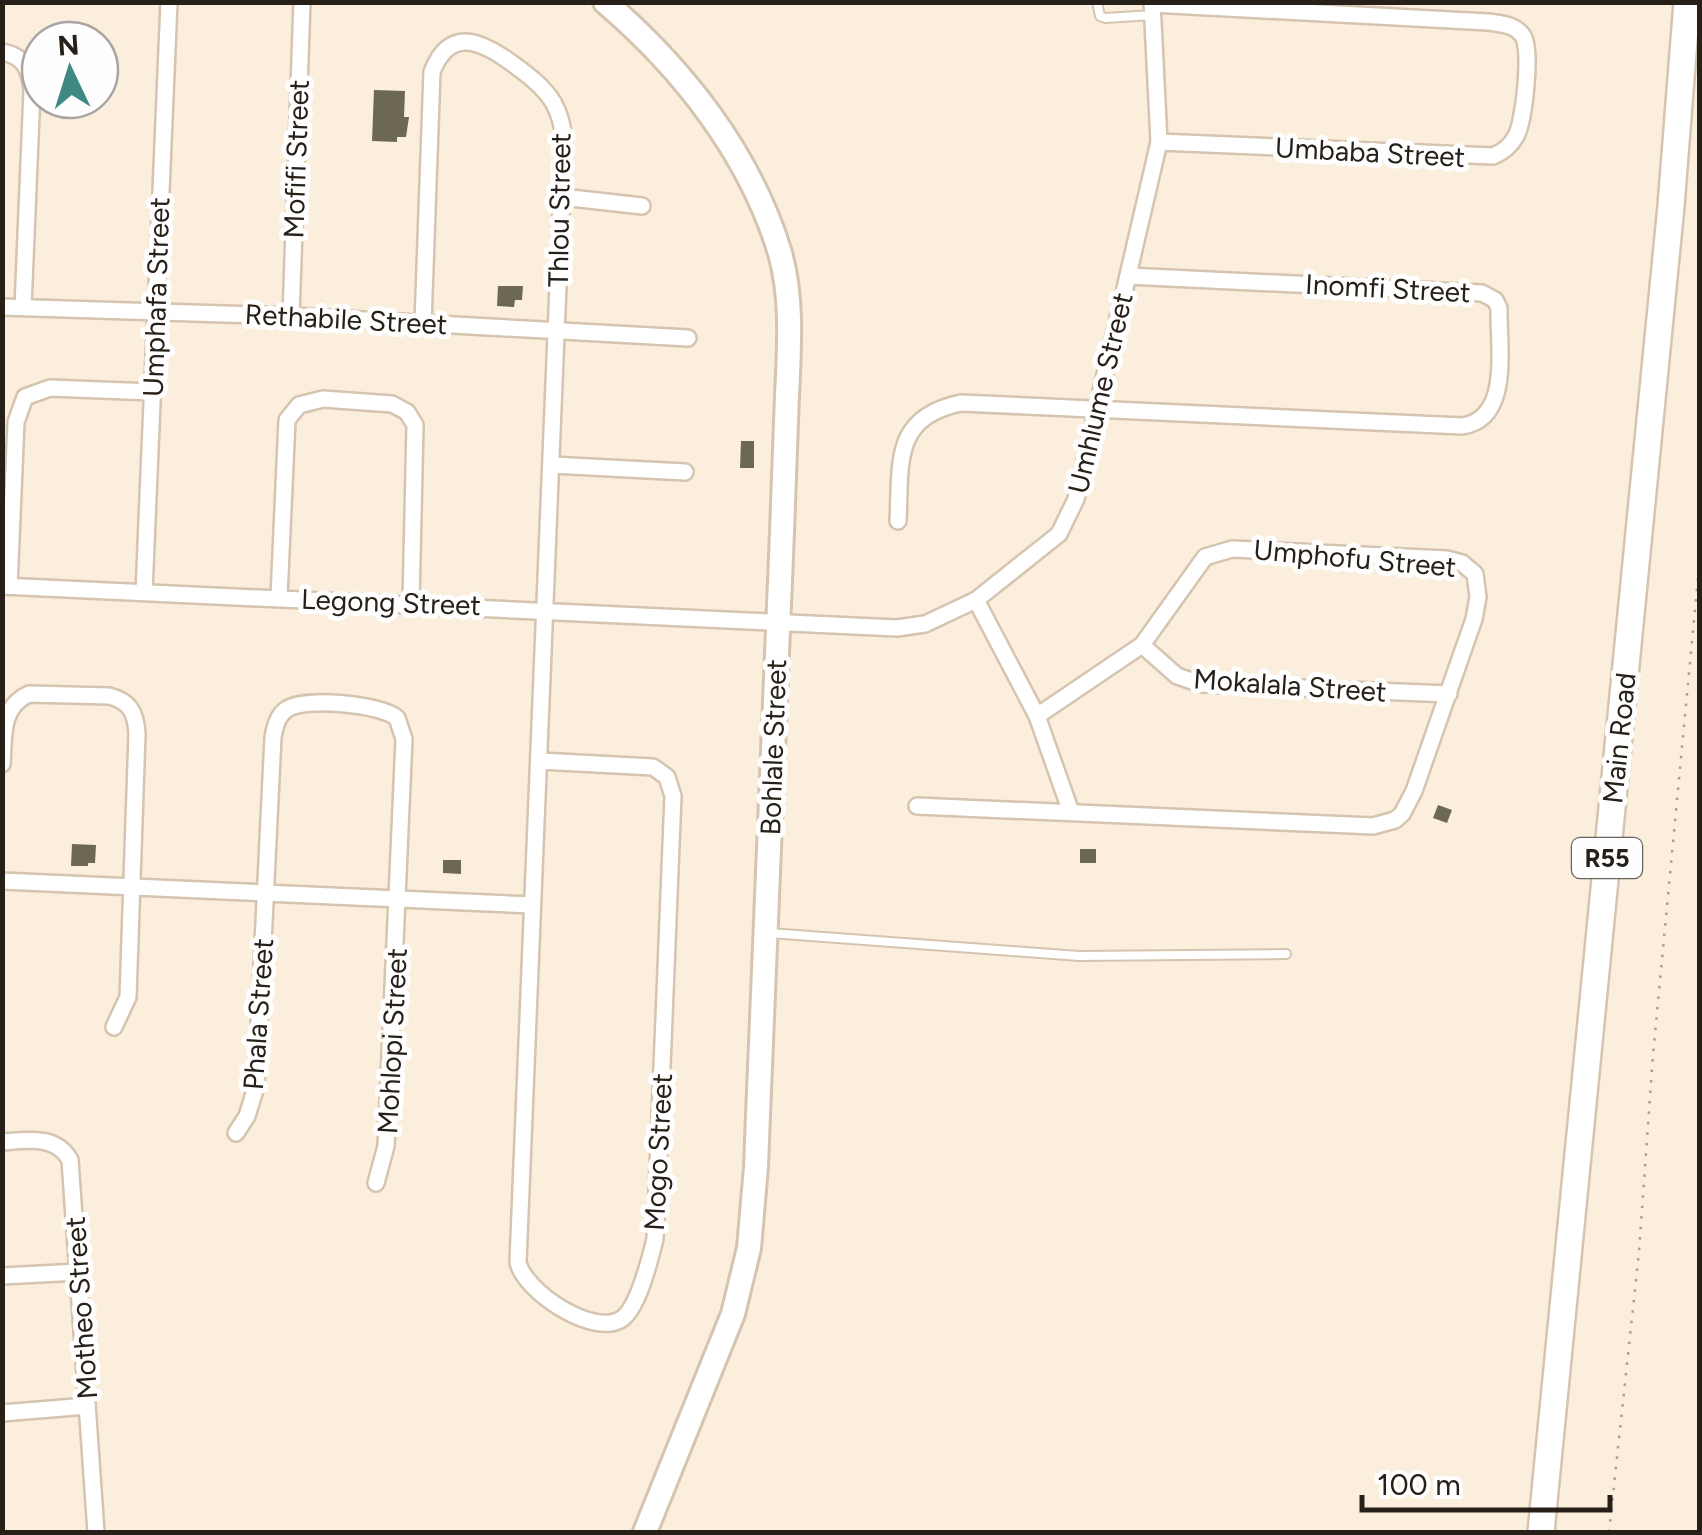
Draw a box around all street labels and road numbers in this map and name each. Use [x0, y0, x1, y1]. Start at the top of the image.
street label: Mofifi Street [276, 79, 316, 239]
street label: Umbaba Street [1274, 130, 1466, 174]
street label: Thlou Street [541, 133, 577, 287]
street label: Umphafa Street [136, 197, 176, 397]
street label: Inomfi Street [1305, 267, 1471, 309]
street label: Umhlume Street [1060, 289, 1140, 497]
street label: Rethabile Street [244, 297, 448, 341]
street label: Umphofu Street [1252, 532, 1458, 584]
street label: Legong Street [301, 582, 481, 622]
street label: Bohlale Street [753, 658, 793, 836]
street label: Mokalala Street [1192, 661, 1388, 709]
street label: Main Road [1595, 671, 1643, 805]
road number: R55 [1572, 838, 1642, 878]
street label: Phala Street [236, 937, 280, 1091]
street label: Mohlopi Street [370, 947, 414, 1135]
street label: Mogo Street [637, 1072, 679, 1232]
street label: Motheo Street [58, 1216, 104, 1400]

